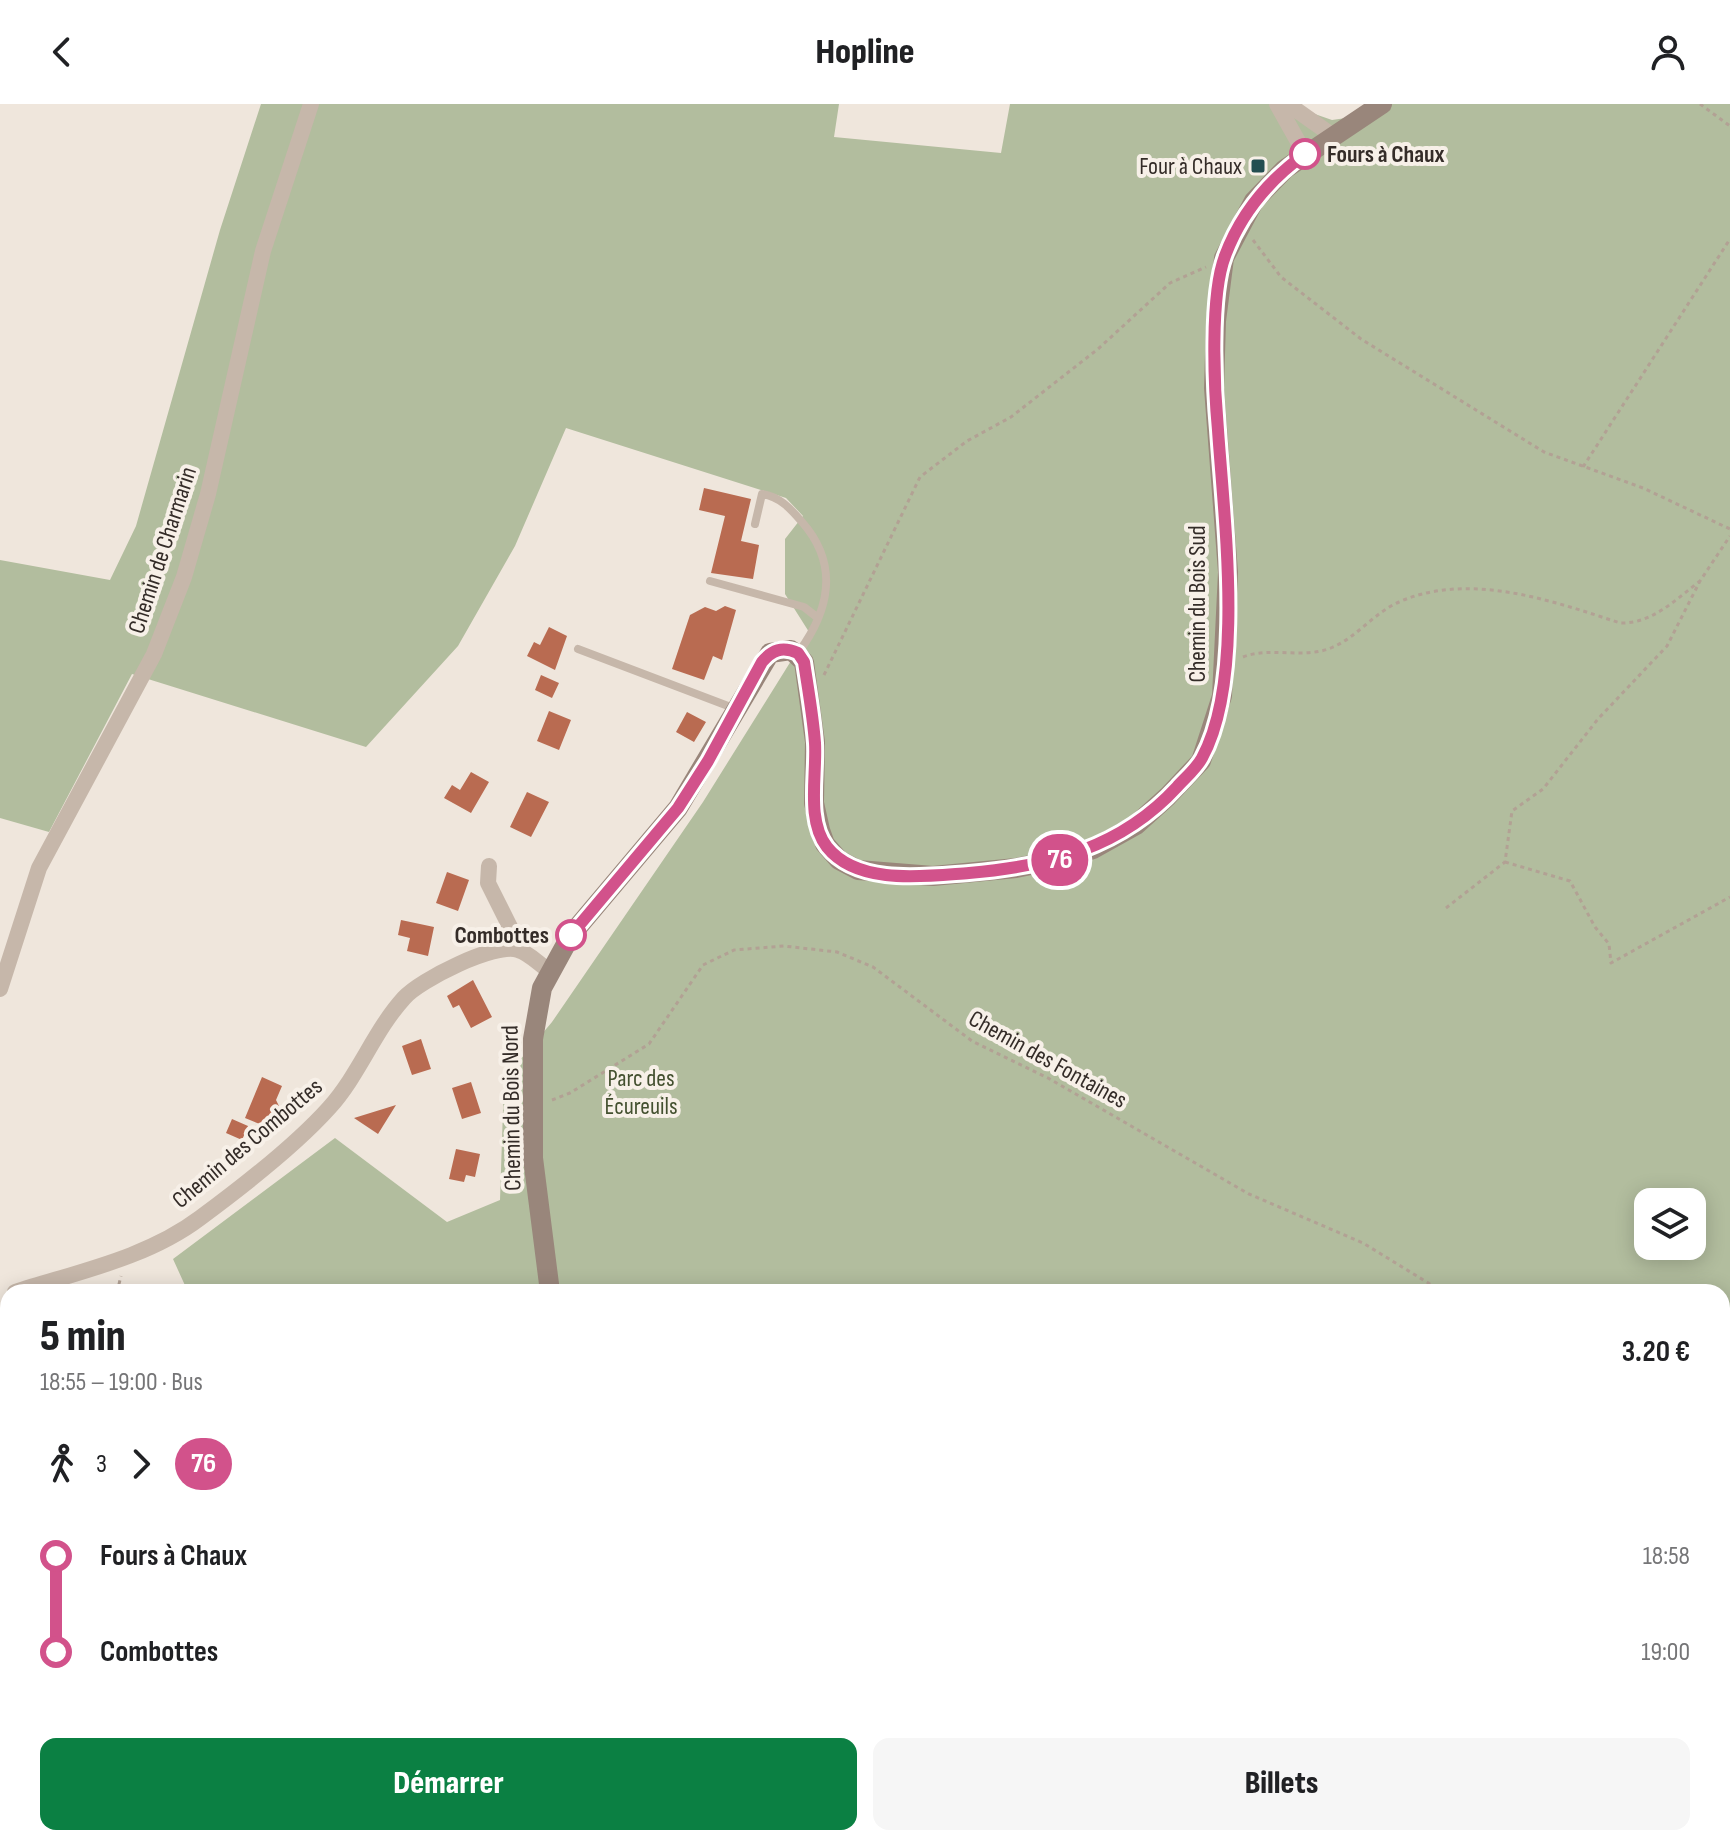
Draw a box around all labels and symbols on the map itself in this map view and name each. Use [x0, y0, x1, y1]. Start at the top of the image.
marker: Fours à Chaux [1290, 139, 1320, 169]
place label: Fours à Chaux [1327, 140, 1445, 169]
place label: Four à Chaux [1139, 152, 1242, 181]
marker: Four à Chaux [1249, 157, 1267, 175]
street label: Chemin de Charmarin [122, 463, 203, 637]
street label: Chemin du Bois Sud [1183, 525, 1212, 683]
line badge: 76 [1024, 834, 1096, 886]
marker: Combottes [556, 920, 586, 950]
place label: Combottes [454, 921, 549, 950]
street label: Chemin des Fontaines [964, 1004, 1132, 1115]
street label: Chemin du Bois Nord [496, 1025, 527, 1191]
park label: Parc des Écureuils [604, 1064, 678, 1121]
street label: Chemin des Combottes [166, 1072, 328, 1215]

